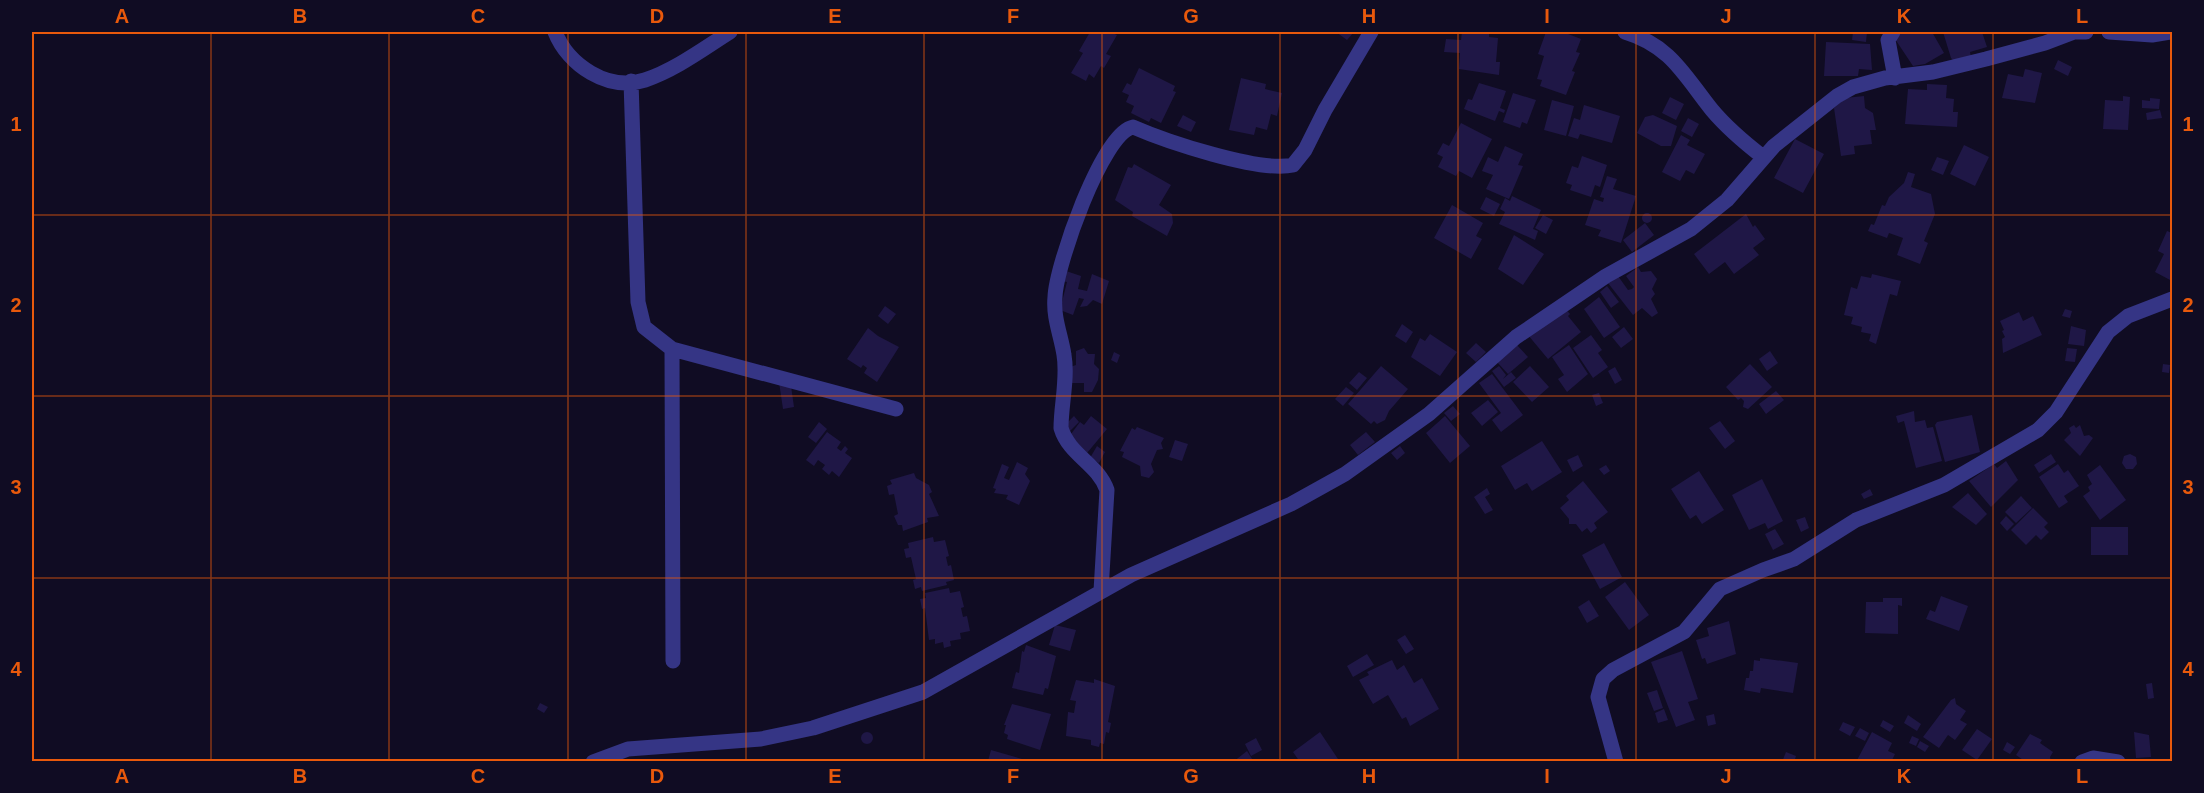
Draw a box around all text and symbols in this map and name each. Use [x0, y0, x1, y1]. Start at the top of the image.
text: A [115, 5, 129, 27]
text: B [293, 5, 307, 27]
text: C [471, 5, 485, 27]
text: D [650, 5, 664, 27]
text: E [828, 5, 842, 27]
text: F [1007, 5, 1019, 27]
text: G [1183, 5, 1199, 27]
text: H [1362, 5, 1376, 27]
text: I [1544, 5, 1550, 27]
text: J [1720, 5, 1732, 27]
text: K [1897, 5, 1912, 27]
text: L [2076, 5, 2088, 27]
text: 1 [10, 113, 22, 135]
text: 1 [2182, 113, 2194, 135]
text: 2 [10, 294, 22, 316]
text: 2 [2182, 294, 2194, 316]
text: 3 [10, 476, 22, 498]
text: 3 [2182, 476, 2194, 498]
text: 4 [10, 658, 22, 680]
text: 4 [2182, 658, 2194, 680]
text: A [115, 765, 129, 787]
text: B [293, 765, 307, 787]
text: C [471, 765, 485, 787]
text: D [650, 765, 664, 787]
text: E [828, 765, 842, 787]
text: F [1007, 765, 1019, 787]
text: G [1183, 765, 1199, 787]
text: H [1362, 765, 1376, 787]
text: I [1544, 765, 1550, 787]
text: J [1720, 765, 1732, 787]
text: K [1897, 765, 1912, 787]
text: L [2076, 765, 2088, 787]

